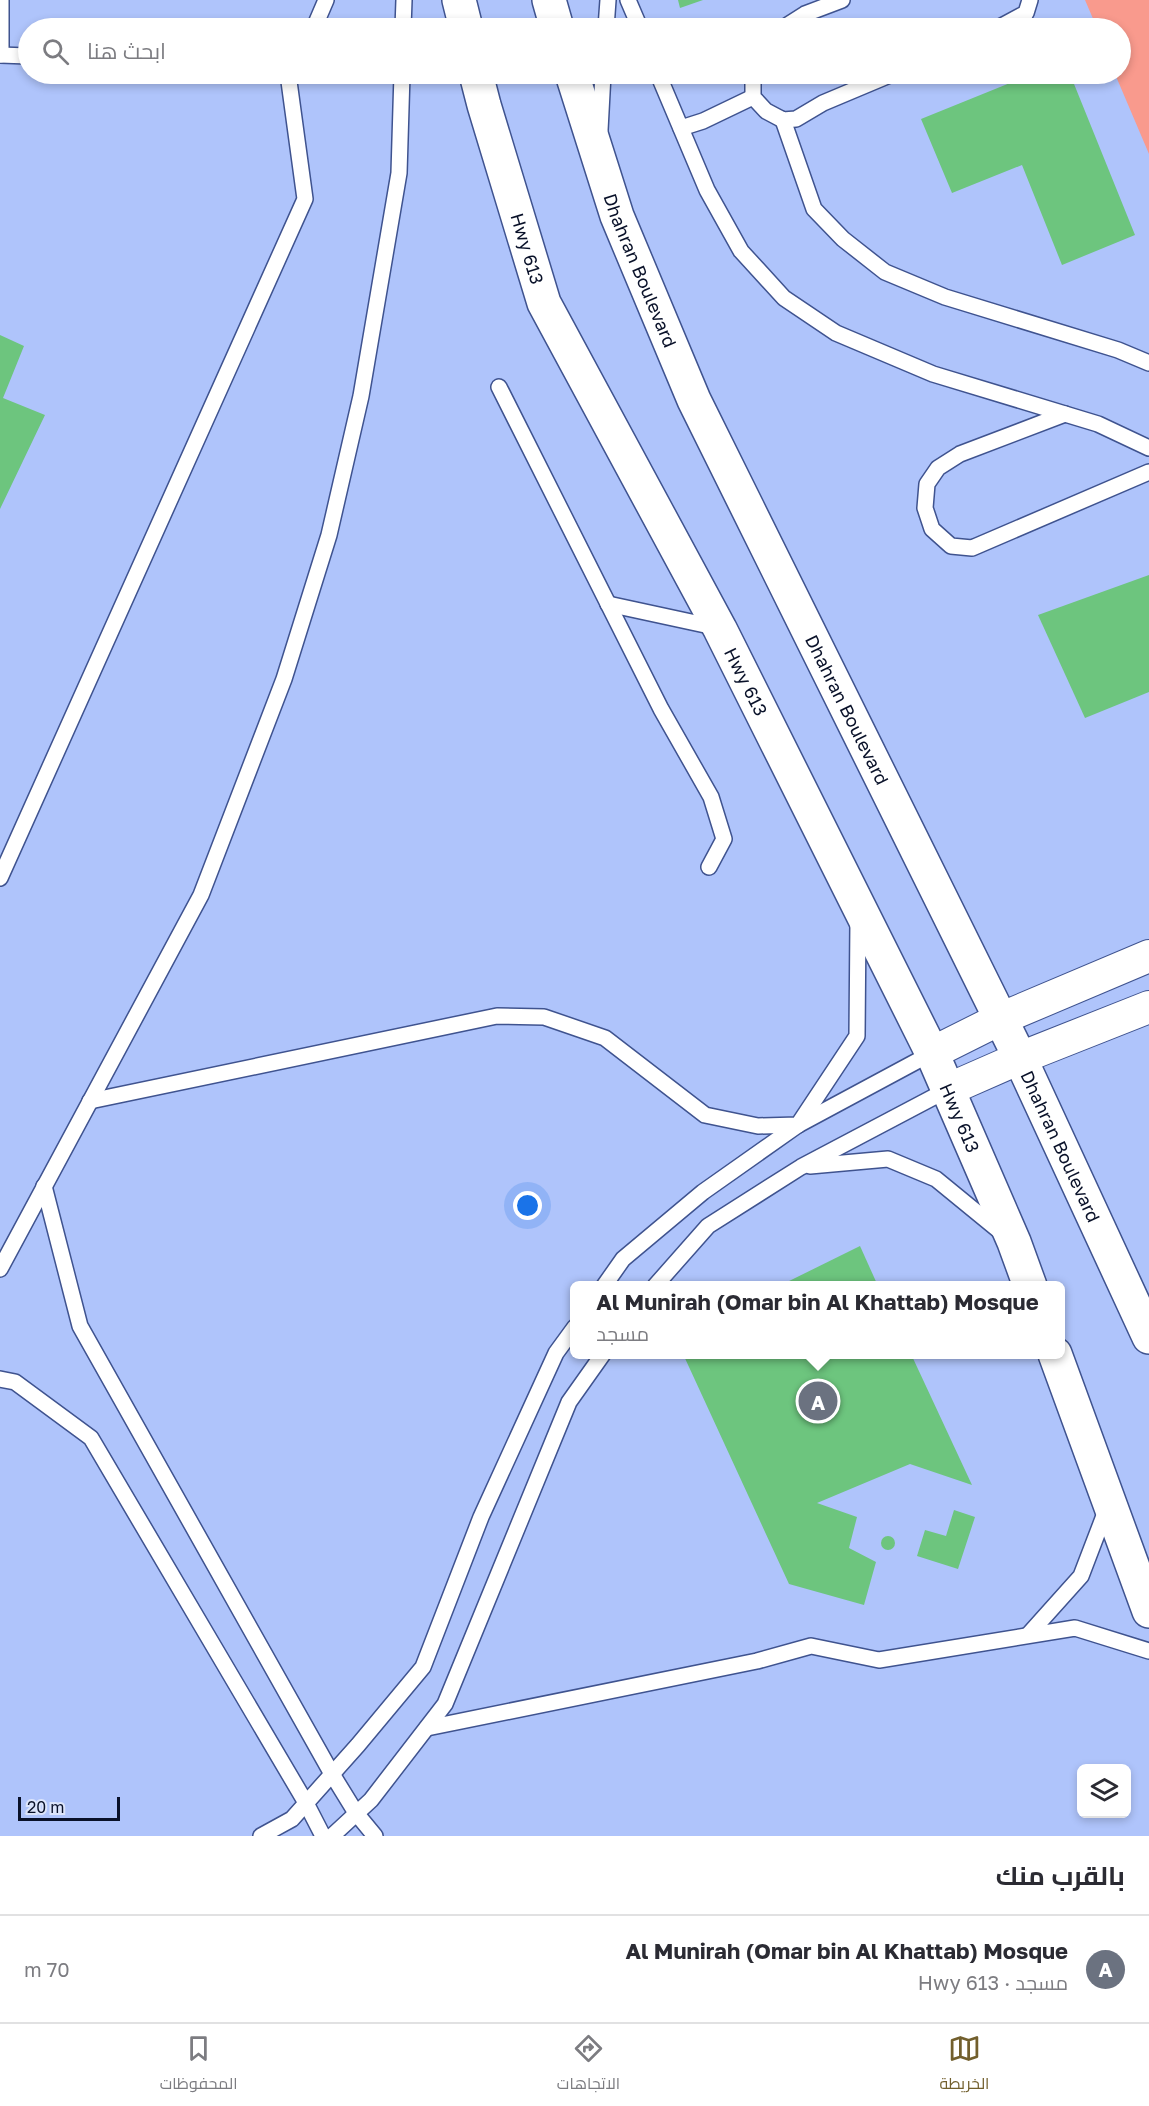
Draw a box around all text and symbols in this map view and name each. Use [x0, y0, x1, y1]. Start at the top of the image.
search box [18, 18, 1131, 84]
icon: search [39, 35, 72, 68]
text: ابحث هنا [87, 37, 166, 64]
street label: Dhahran Boulevard [599, 190, 682, 351]
street label: Hwy 613 [506, 210, 549, 287]
street label: Dhahran Boulevard [801, 631, 894, 788]
street label: Hwy 613 [720, 644, 772, 719]
street label: Dhahran Boulevard [1016, 1067, 1105, 1226]
street label: Hwy 613 [935, 1080, 985, 1156]
your location [513, 1191, 542, 1220]
popup [570, 1281, 1065, 1359]
text: Al Munirah (Omar bin Al Khattab) Mosque [596, 1288, 1039, 1315]
text: مسجد [596, 1321, 649, 1345]
pin: A [798, 1378, 838, 1424]
map controls [1077, 1764, 1131, 1818]
button: layers [1077, 1764, 1131, 1818]
scale bar [18, 1794, 120, 1822]
text: 20 m [27, 1797, 64, 1817]
text: بالقرب منك [996, 1860, 1125, 1891]
text: Al Munirah (Omar bin Al Khattab) Mosque [626, 1937, 1068, 1964]
text: 70 m [24, 1957, 70, 1981]
text: A [1098, 1957, 1113, 1981]
text: مسجد · Hwy 613 [918, 1970, 1068, 1994]
tab: المحفوظات [160, 2032, 238, 2098]
tab: الاتجاهات [557, 2032, 620, 2098]
tab: الخريطة [939, 2032, 989, 2098]

